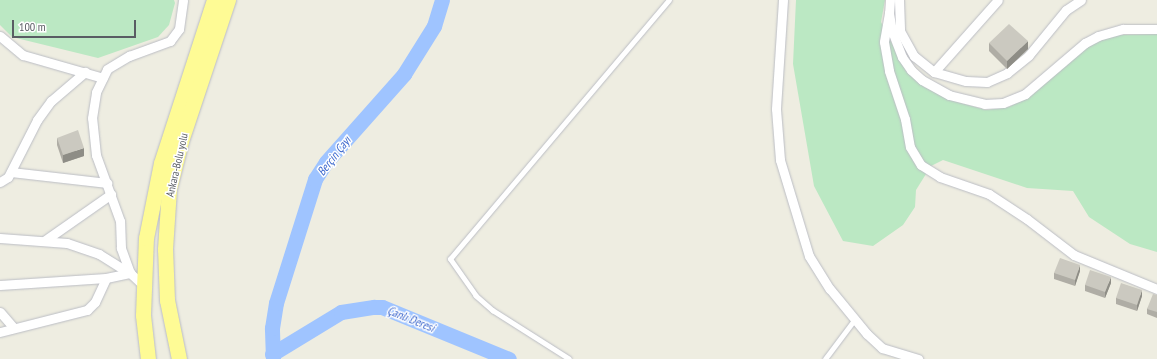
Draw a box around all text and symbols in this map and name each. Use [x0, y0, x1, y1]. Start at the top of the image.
scale bar [14, 12, 138, 38]
text: 100 m [19, 19, 46, 34]
street label: Ankara-Bolu yolu [163, 132, 191, 198]
water label: Berçin Çayı [314, 134, 354, 178]
water label: Çanlı Deresi [385, 303, 437, 335]

